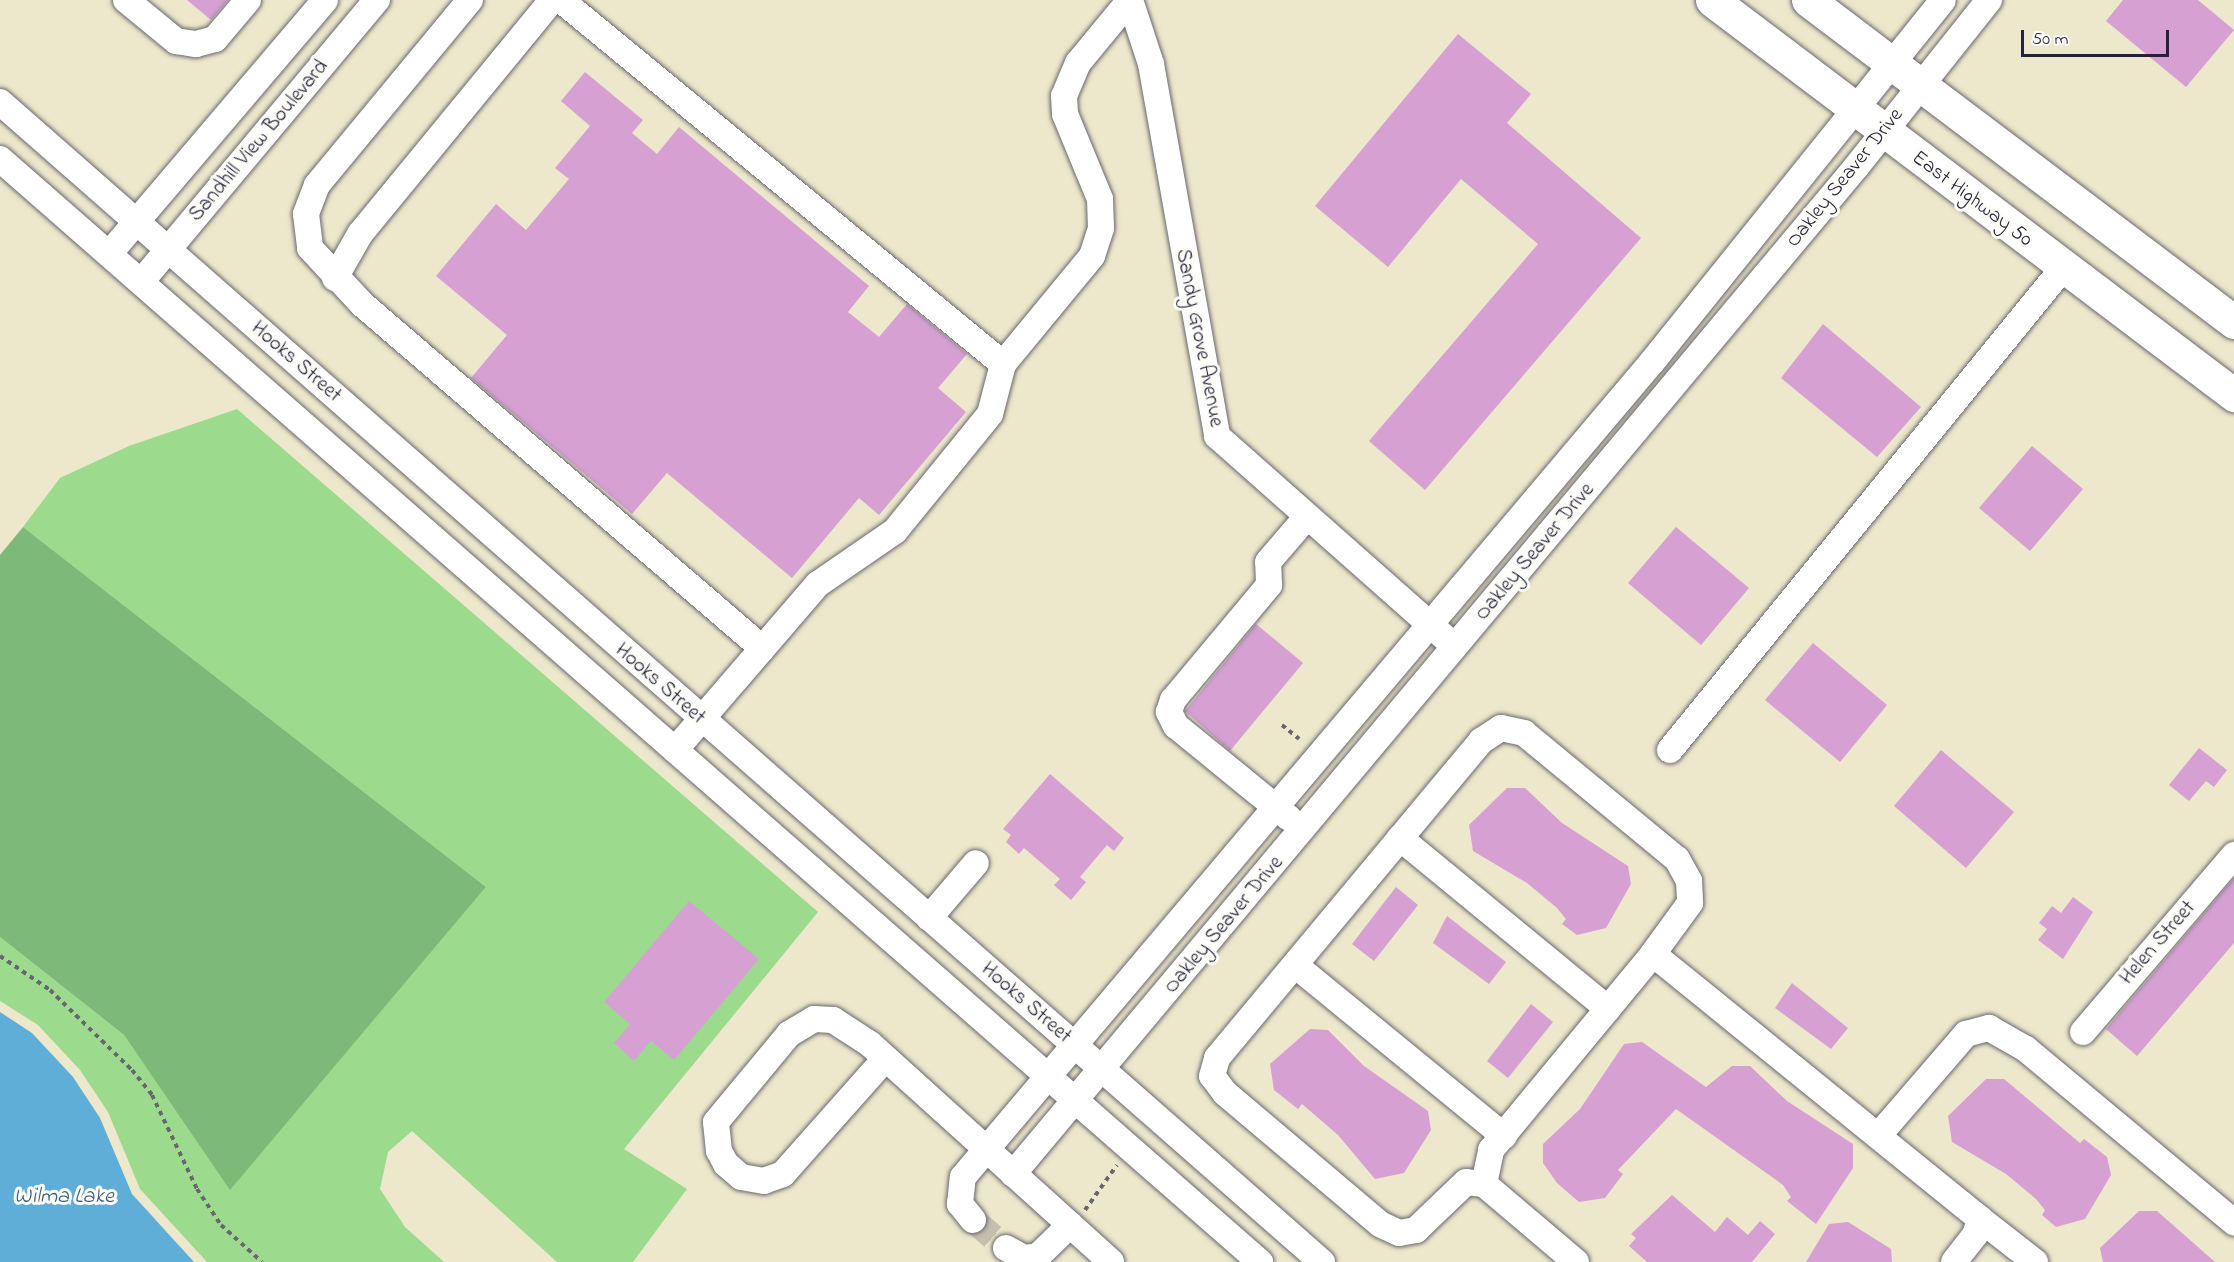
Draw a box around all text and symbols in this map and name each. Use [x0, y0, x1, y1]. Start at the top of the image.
scale bar [2024, 18, 2172, 56]
text: 50 m [2032, 27, 2069, 53]
street label: Sandhill View Boulevard [184, 55, 334, 227]
street label: Oakley Seaver Drive [1781, 103, 1909, 253]
street label: East Highway 50 [1907, 145, 2037, 253]
street label: Sandy Grove Avenue [1169, 247, 1229, 429]
street label: Hooks Street [246, 316, 346, 408]
street label: Oakley Seaver Drive [1470, 478, 1600, 626]
street label: Hooks Street [610, 638, 710, 730]
street label: Oakley Seaver Drive [1159, 851, 1289, 999]
street label: Helen Street [2115, 896, 2201, 990]
street label: Hooks Street [976, 957, 1076, 1049]
water label: Wilma Lake [14, 1185, 114, 1211]

